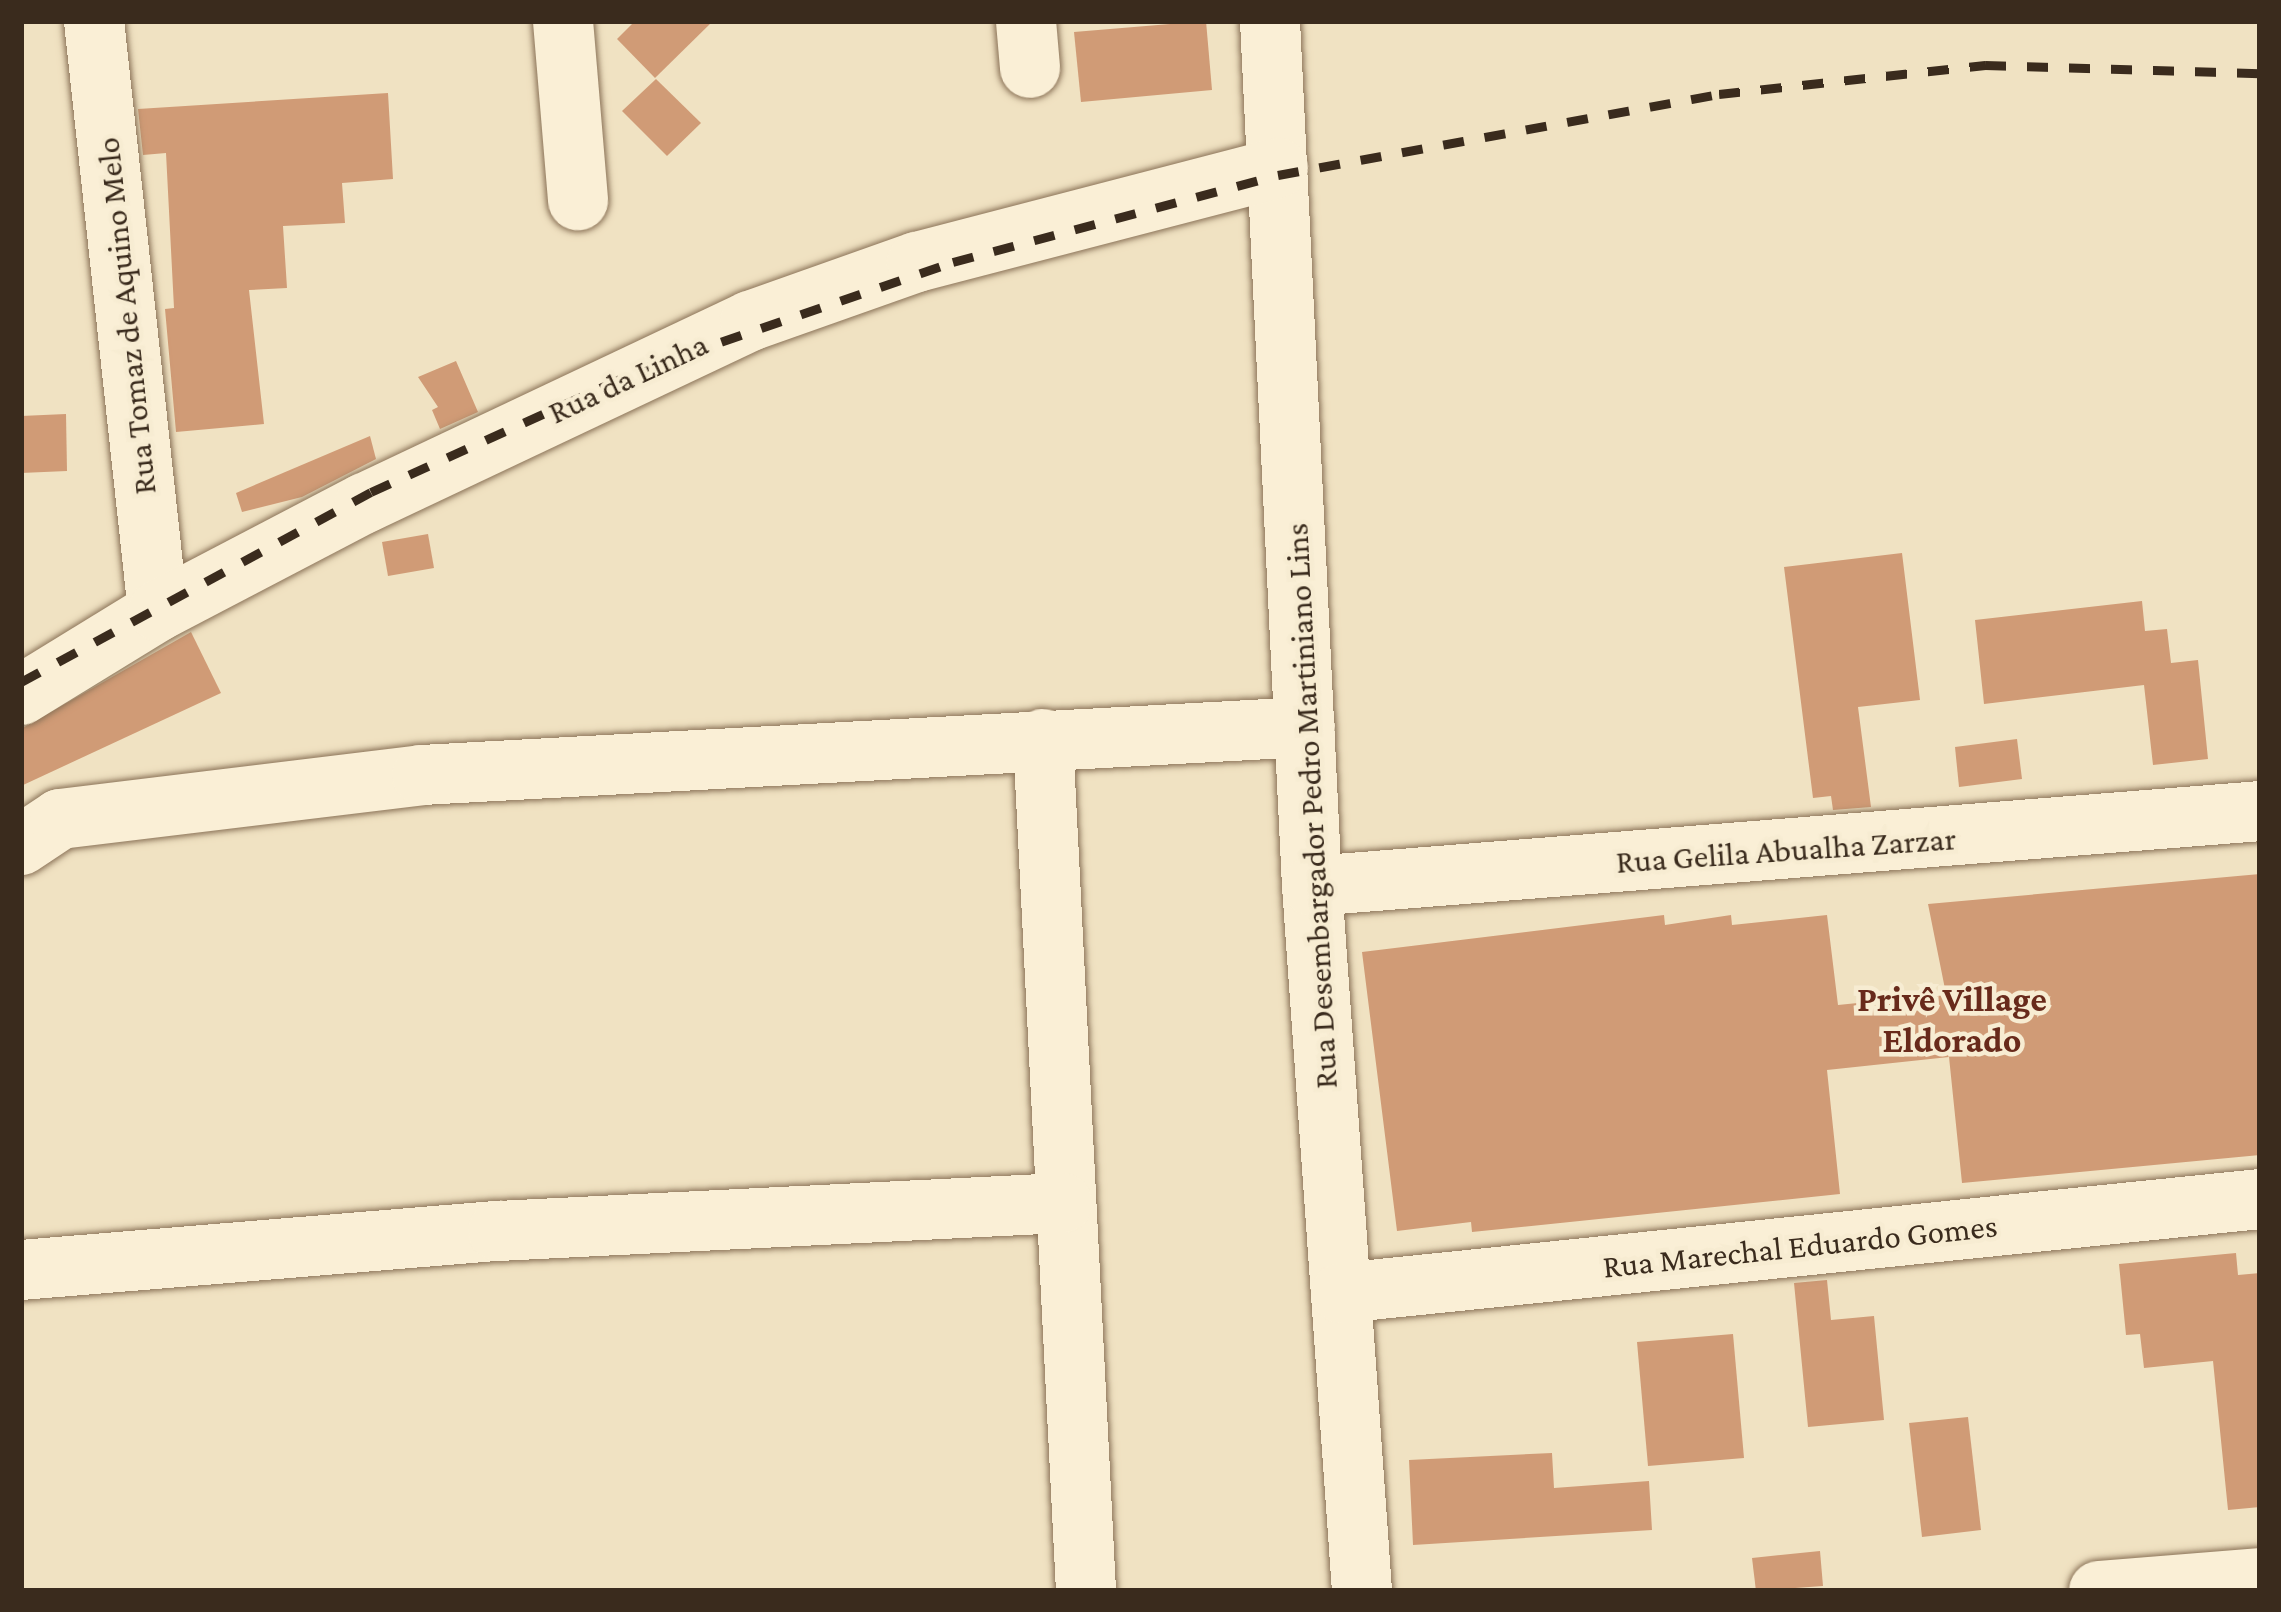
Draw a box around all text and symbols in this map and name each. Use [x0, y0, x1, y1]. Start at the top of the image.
street label: Rua Tomaz de Aquino Melo [88, 135, 164, 497]
street label: Rua da Linha [542, 324, 714, 432]
street label: Rua Desembargador Pedro Martiniano Lins [1276, 522, 1346, 1090]
street label: Rua Gelila Abualha Zarzar [1615, 818, 1957, 882]
district label: Privê Village Eldorado [1857, 977, 2047, 1062]
street label: Rua Marechal Eduardo Gomes [1601, 1206, 1999, 1286]

